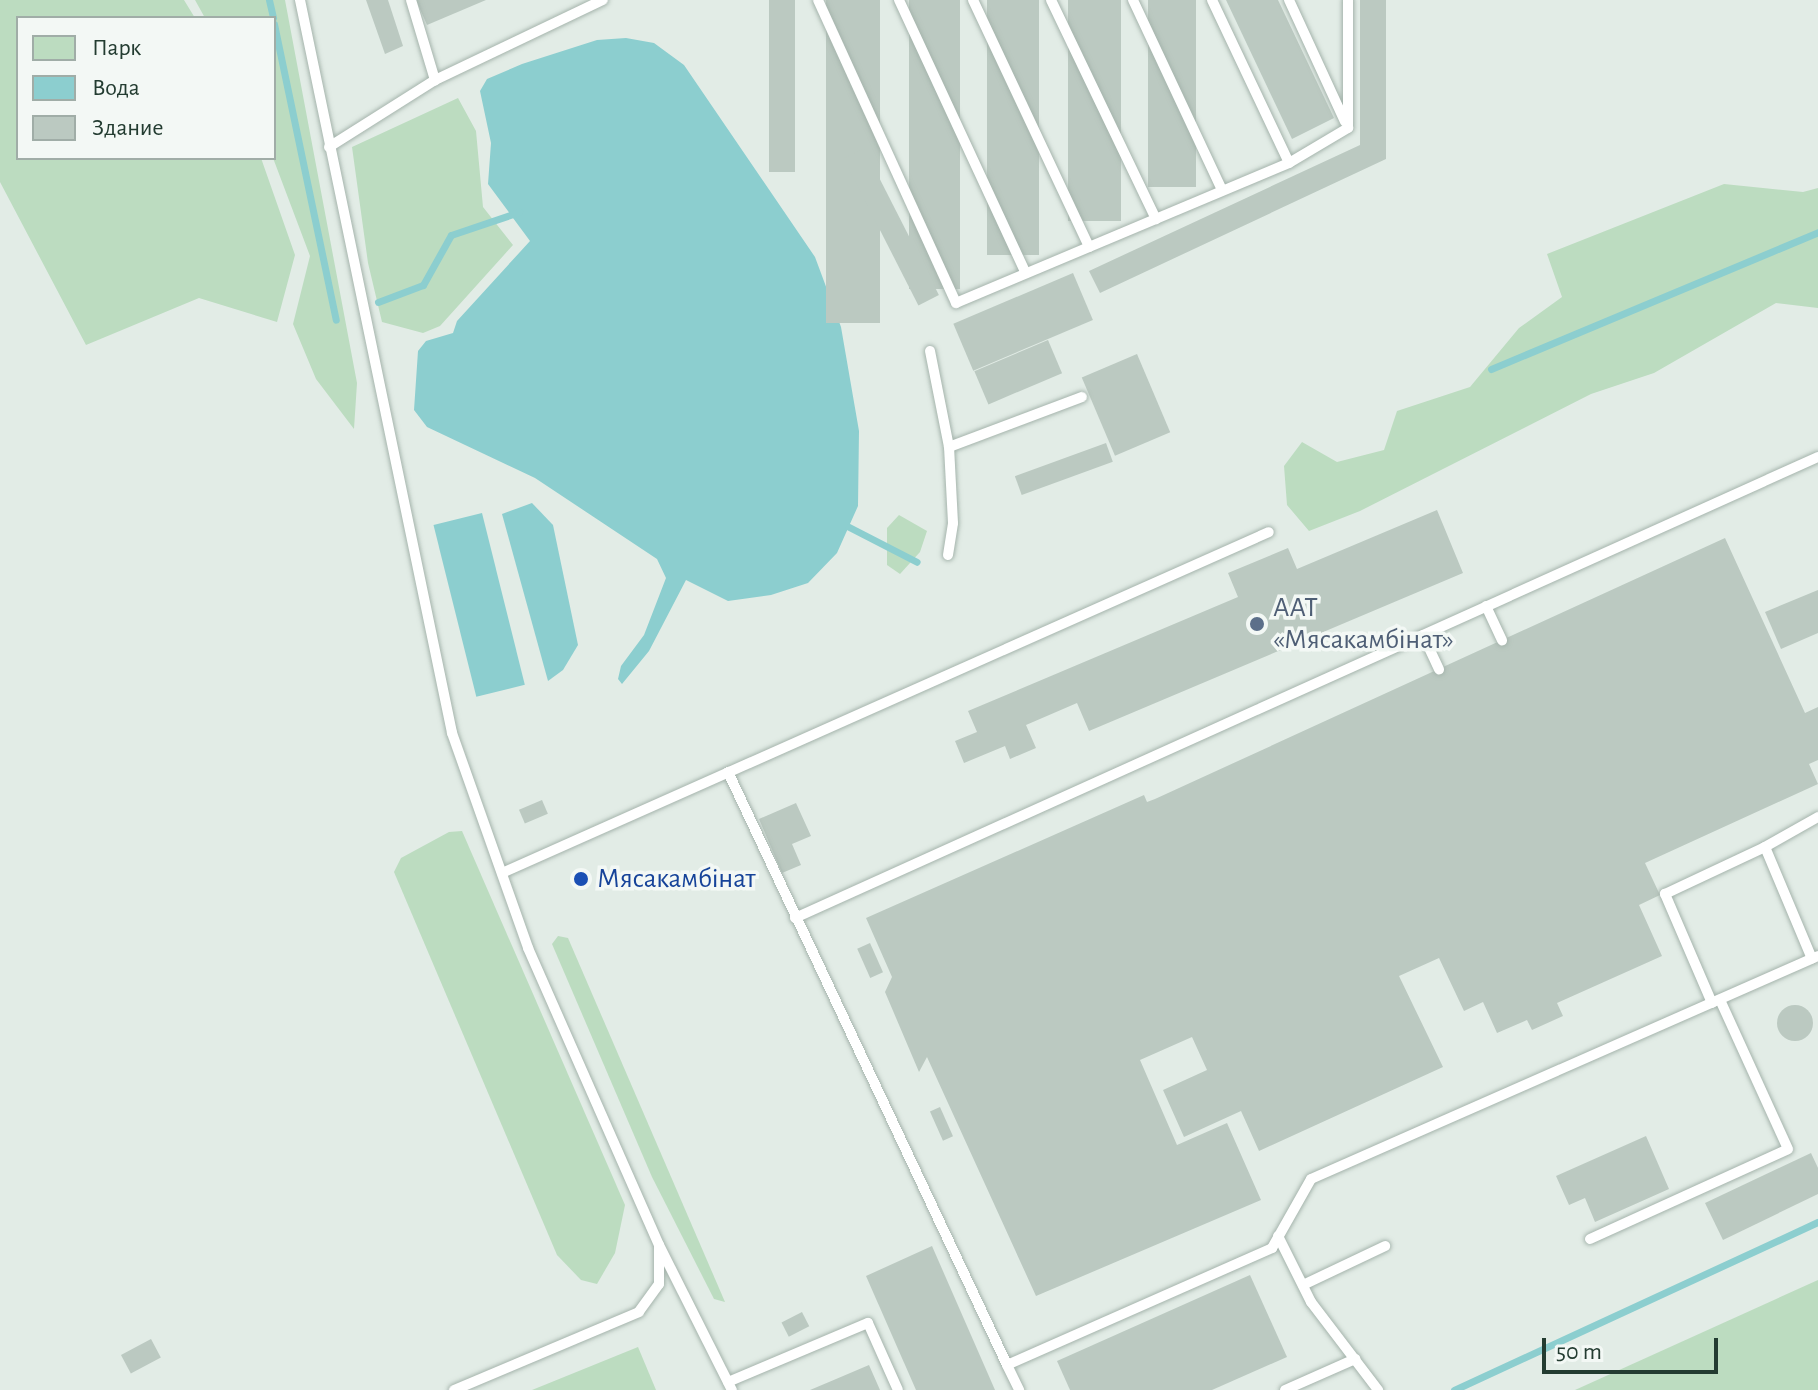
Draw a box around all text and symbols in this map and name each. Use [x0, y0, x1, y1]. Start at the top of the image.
legend [16, 16, 276, 160]
text: Парк [92, 36, 141, 60]
text: Вода [92, 76, 140, 100]
text: Здание [92, 116, 163, 140]
place label: ААТ «Мясакамбінат» [1273, 591, 1454, 657]
marker: ААТ «Мясакамбінат» [1248, 615, 1266, 633]
place label: Мясакамбінат [597, 862, 756, 896]
marker: Мясакамбінат [572, 870, 590, 888]
scale bar [1546, 1322, 1722, 1372]
text: 50 m [1556, 1340, 1602, 1364]

